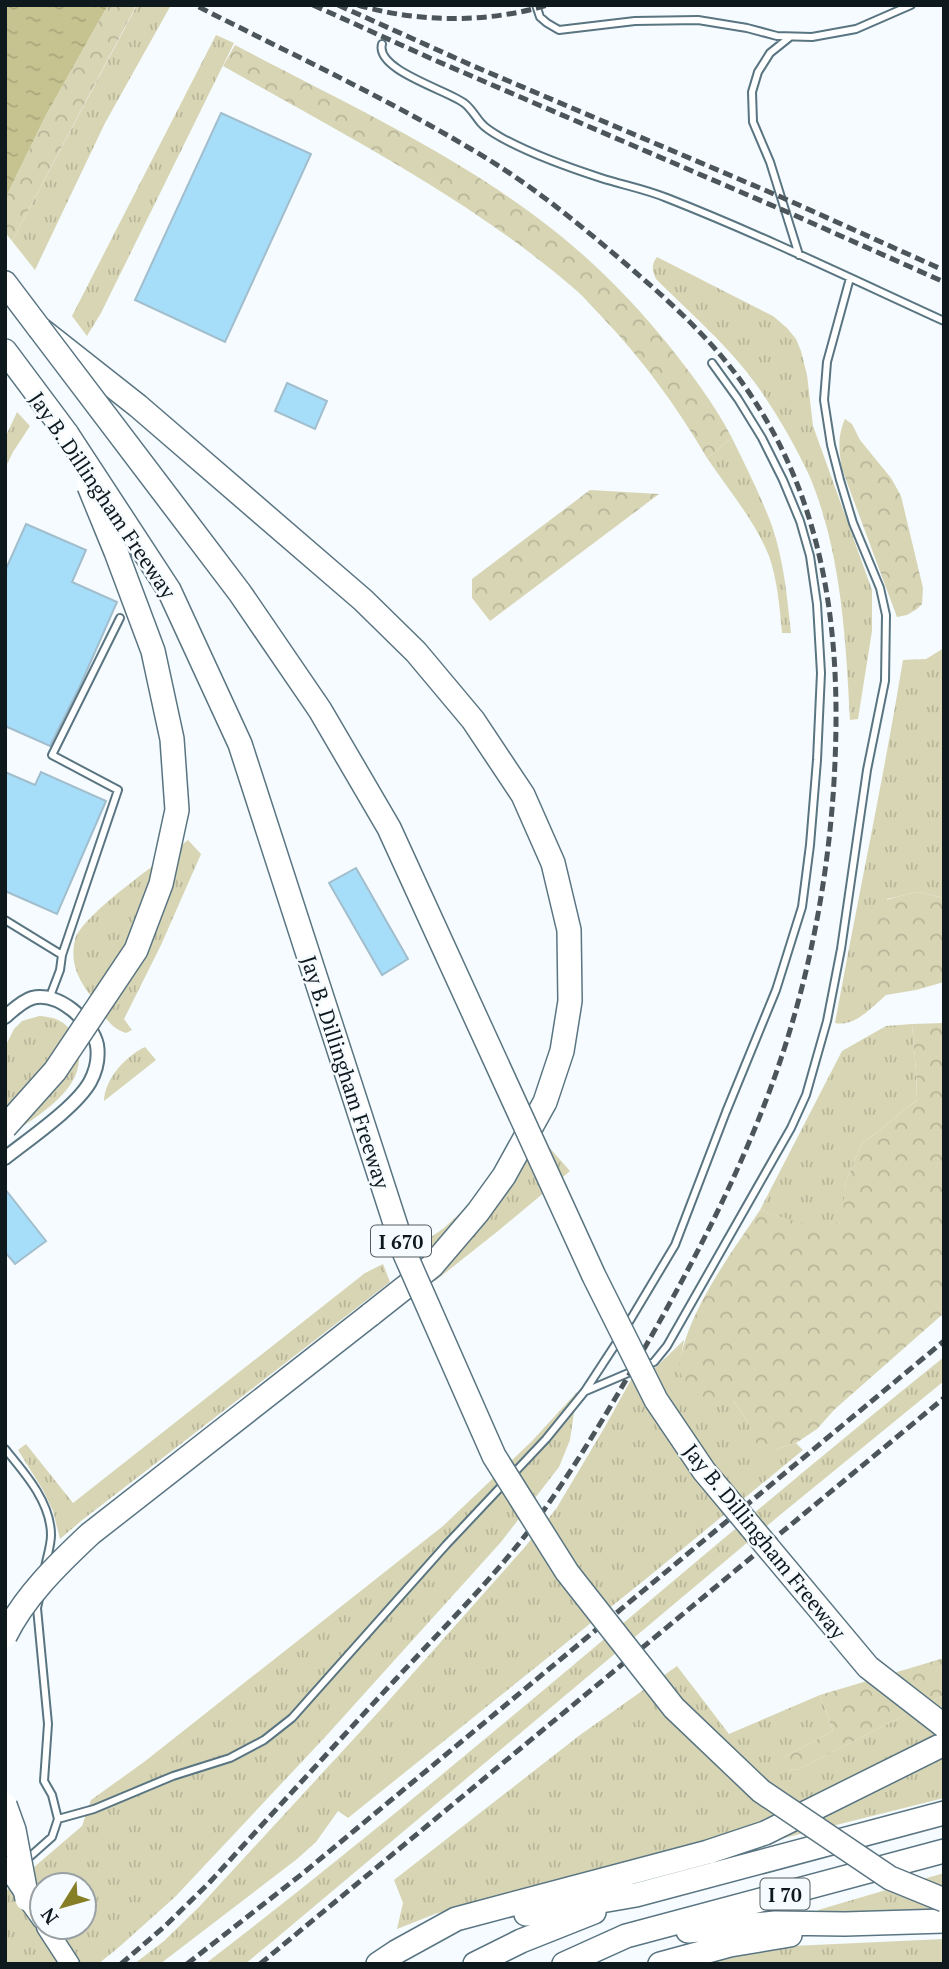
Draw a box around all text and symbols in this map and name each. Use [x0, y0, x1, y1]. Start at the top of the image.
street label: Jay B. Dillingham Freeway [23, 386, 183, 604]
street label: Jay B. Dillingham Freeway [295, 952, 397, 1192]
road number: I 670 [371, 1226, 431, 1256]
street label: Jay B. Dillingham Freeway [678, 1438, 853, 1645]
north arrow [28, 1871, 98, 1941]
road number: I 70 [760, 1878, 810, 1910]
text: N [34, 1903, 63, 1930]

